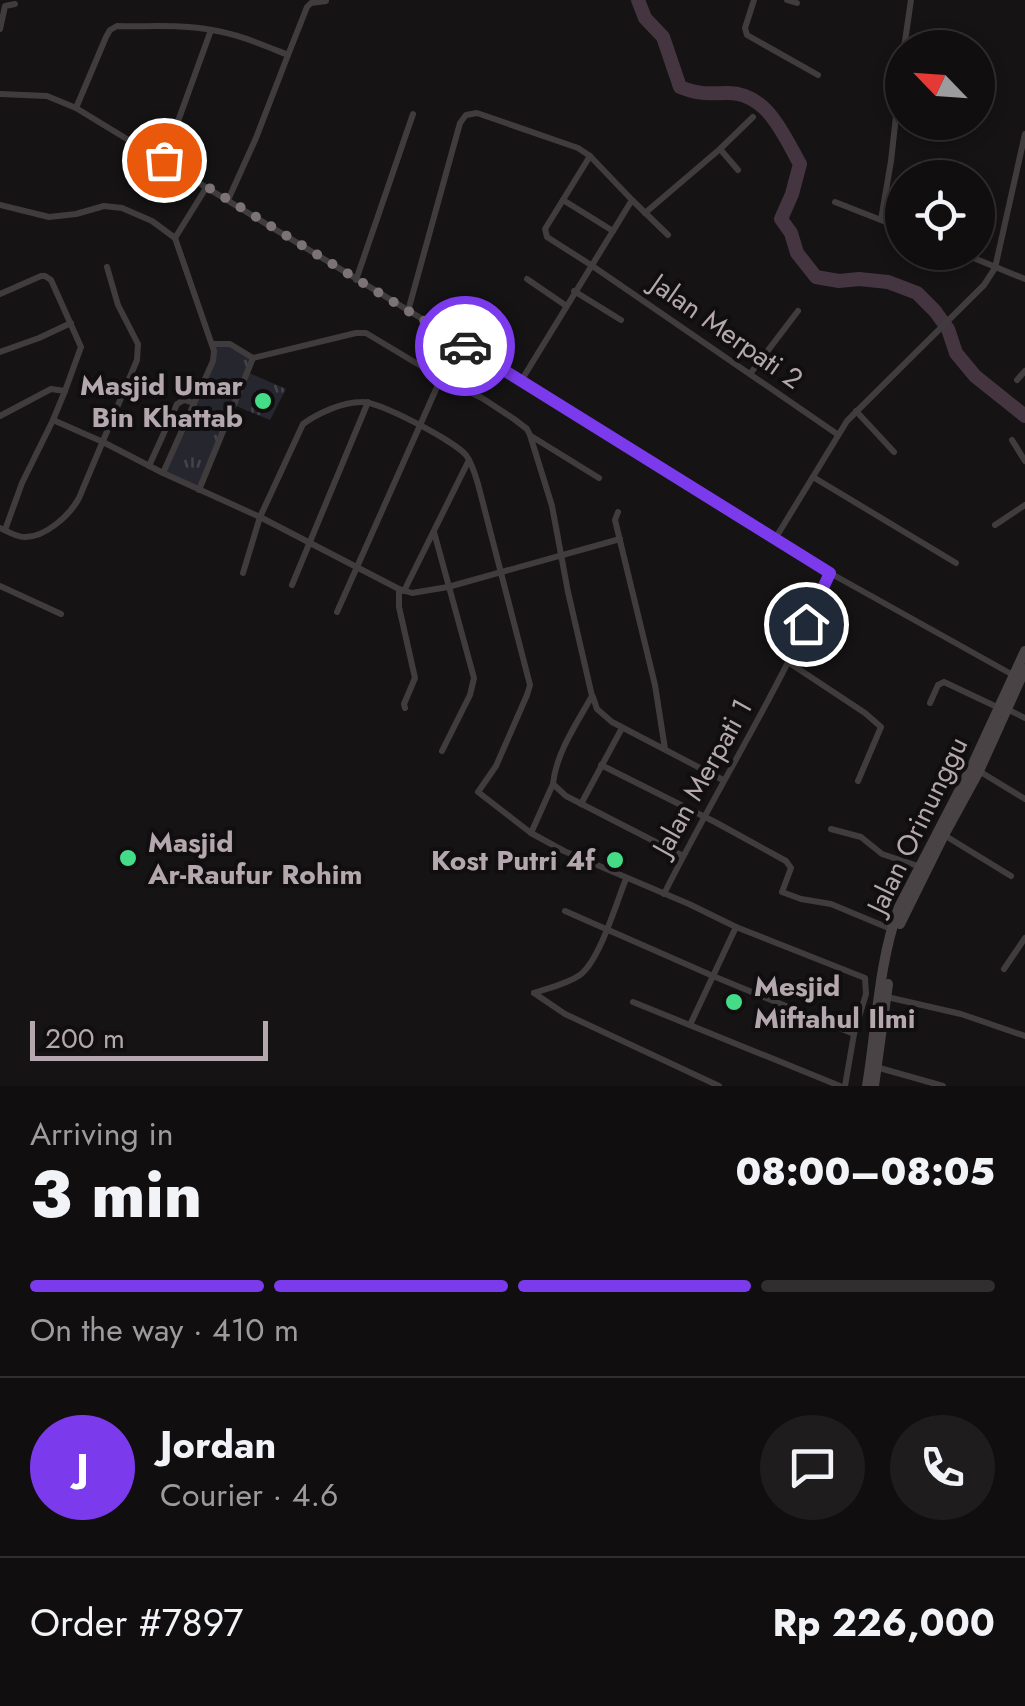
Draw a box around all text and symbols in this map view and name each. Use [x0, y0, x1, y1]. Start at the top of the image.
north arrow [885, 30, 995, 140]
map controls [885, 30, 995, 270]
pin [122, 118, 207, 203]
icon: bag [137, 133, 192, 188]
button: locate [885, 160, 995, 270]
street label: Jalan Merpati 2 [639, 261, 811, 399]
courier [415, 296, 515, 396]
icon: car [438, 319, 493, 374]
place label: Masjid Umar Bin Khattab [80, 365, 243, 438]
marker: Masjid Umar Bin Khattab [252, 390, 274, 412]
pin [764, 582, 849, 667]
icon: home [779, 597, 834, 652]
street label: Jalan Merpati 1 [640, 691, 763, 867]
street label: Jalan Orinunggu [855, 730, 978, 924]
place label: Masjid Ar-Raufur Rohim [147, 822, 363, 895]
place label: Kost Putri 4f [431, 840, 596, 881]
marker: Masjid Ar-Raufur Rohim [117, 847, 139, 869]
marker: Kost Putri 4f [604, 849, 626, 871]
place label: Mesjid Miftahul Ilmi [754, 966, 916, 1039]
marker: Mesjid Miftahul Ilmi [723, 991, 745, 1013]
scale bar [30, 1016, 268, 1060]
text: 200 m [45, 1018, 125, 1059]
text: Arriving in [30, 1111, 174, 1157]
text: 08:00–08:05 [735, 1144, 995, 1199]
text: 3 min [30, 1147, 202, 1241]
text: On the way · 410 m [30, 1307, 299, 1353]
button: chat [760, 1415, 865, 1520]
button: phone [890, 1415, 995, 1520]
text: Jordan [160, 1417, 276, 1472]
text: J [76, 1440, 89, 1495]
text: Courier · 4.6 [160, 1472, 338, 1518]
text: Order #7897 [30, 1595, 243, 1650]
text: Rp 226,000 [773, 1595, 995, 1650]

